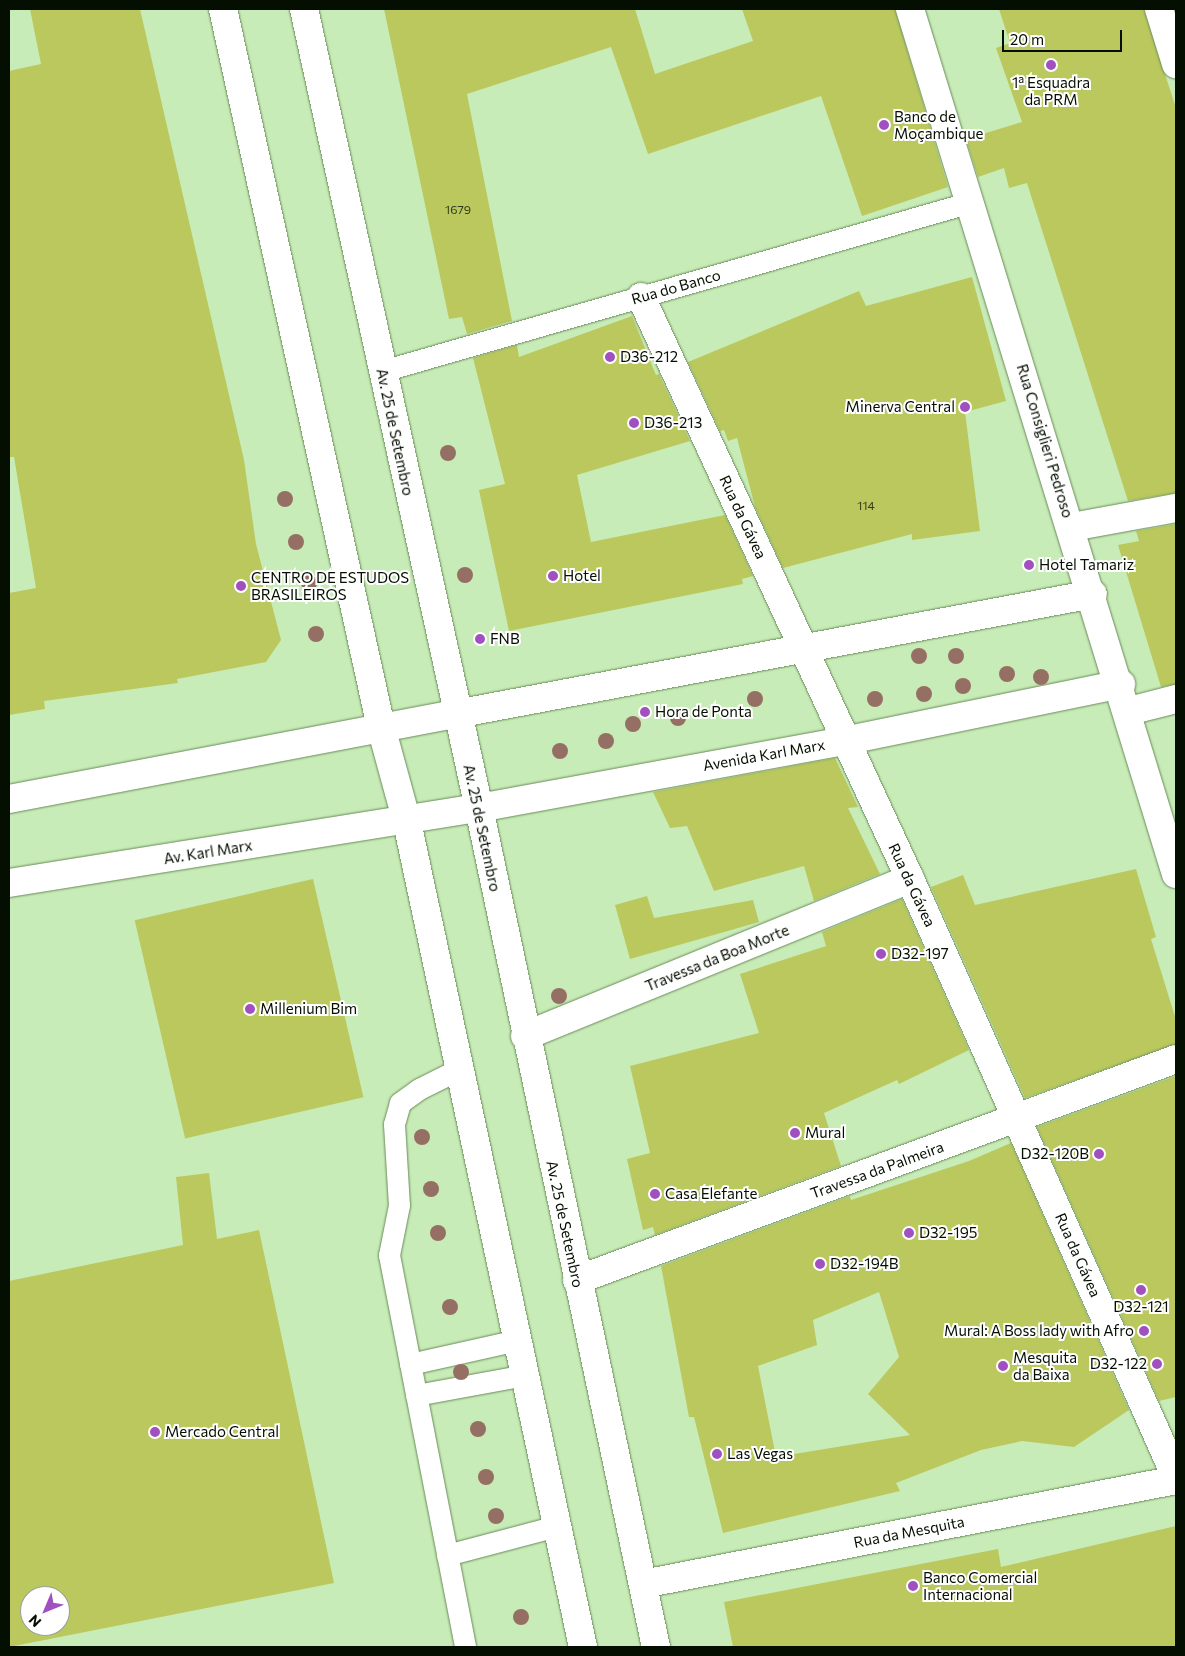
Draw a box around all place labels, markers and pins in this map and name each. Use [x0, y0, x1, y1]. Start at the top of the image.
marker: 1ª Esquadra da PRM [1045, 59, 1057, 71]
place label: 1ª Esquadra da PRM [1012, 73, 1090, 108]
place label: Banco de Moçambique [894, 107, 983, 142]
marker: Banco de Moçambique [878, 119, 890, 131]
place label: D36-212 [620, 348, 678, 366]
marker: D36-212 [604, 351, 616, 363]
place label: Minerva Central [846, 398, 955, 416]
marker: Minerva Central [959, 401, 971, 413]
place label: D36-213 [644, 414, 702, 432]
marker: D36-213 [628, 417, 640, 429]
place label: Hotel Tamariz [1039, 556, 1134, 574]
marker: Hotel Tamariz [1023, 559, 1035, 571]
place label: Hotel [563, 567, 601, 585]
place label: CENTRO DE ESTUDOS BRASILEIROS [251, 568, 409, 603]
marker: Hotel [547, 570, 559, 582]
marker: CENTRO DE ESTUDOS BRASILEIROS [235, 580, 247, 592]
place label: FNB [490, 630, 520, 648]
marker: FNB [474, 633, 486, 645]
place label: Hora de Ponta [655, 703, 752, 721]
marker: Hora de Ponta [639, 706, 651, 718]
place label: D32-197 [891, 945, 949, 963]
marker: D32-197 [875, 948, 887, 960]
place label: Millenium Bim [260, 1000, 357, 1018]
marker: Millenium Bim [244, 1003, 256, 1015]
place label: Mural [805, 1124, 845, 1142]
marker: Mural [789, 1127, 801, 1139]
place label: D32-120B [1021, 1145, 1089, 1163]
marker: D32-120B [1093, 1148, 1105, 1160]
place label: Casa Elefante [665, 1185, 757, 1203]
marker: Casa Elefante [649, 1188, 661, 1200]
place label: D32-195 [919, 1224, 977, 1242]
marker: D32-195 [903, 1227, 915, 1239]
place label: D32-194B [830, 1255, 898, 1273]
marker: D32-194B [814, 1258, 826, 1270]
marker: D32-121 [1135, 1284, 1147, 1296]
place label: D32-121 [1113, 1298, 1169, 1316]
place label: Mural: A Boss lady with Afro [944, 1322, 1134, 1340]
marker: Mural: A Boss lady with Afro [1138, 1325, 1150, 1337]
place label: Mesquita da Baixa [1013, 1348, 1077, 1383]
place label: D32-122 [1090, 1355, 1147, 1373]
marker: D32-122 [1151, 1358, 1163, 1370]
marker: Mesquita da Baixa [997, 1360, 1009, 1372]
place label: Mercado Central [165, 1423, 279, 1441]
marker: Mercado Central [149, 1426, 161, 1438]
place label: Las Vegas [727, 1445, 793, 1463]
marker: Las Vegas [711, 1448, 723, 1460]
place label: Banco Comercial Internacional [923, 1568, 1037, 1603]
marker: Banco Comercial Internacional [907, 1580, 919, 1592]

